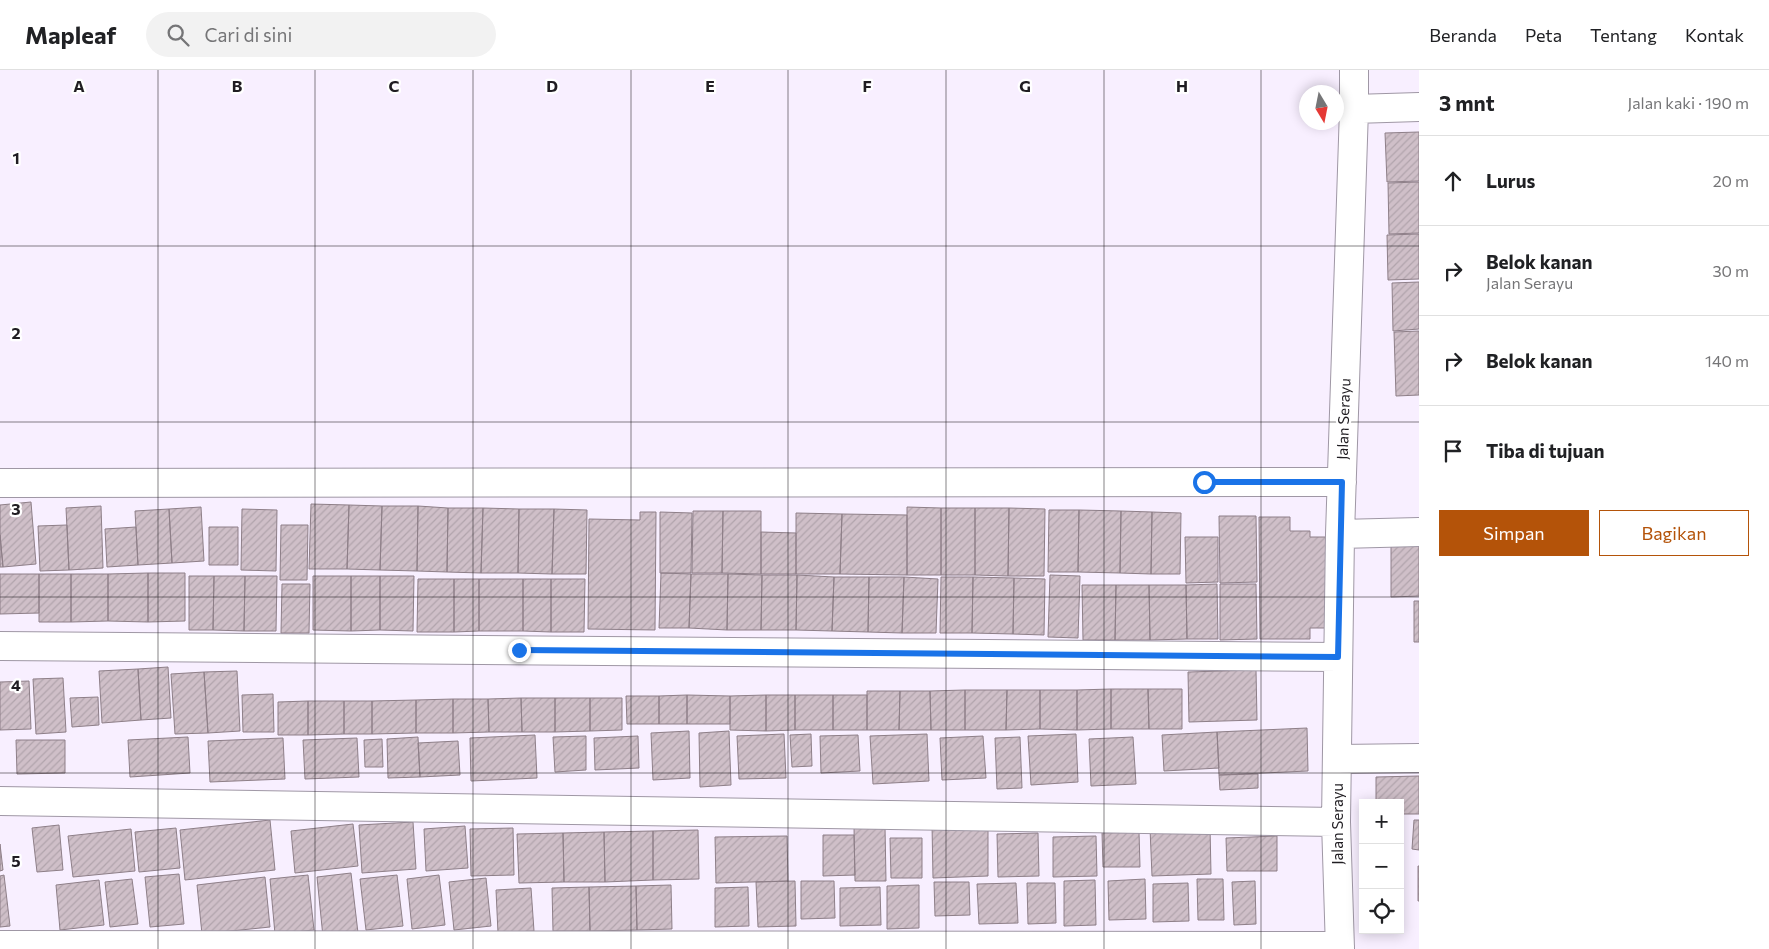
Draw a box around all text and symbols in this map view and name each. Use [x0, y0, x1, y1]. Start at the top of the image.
search box [146, 12, 496, 57]
text: Mapleaf [25, 20, 116, 49]
icon: search [164, 21, 192, 49]
text: Cari di sini [204, 23, 292, 46]
text: Beranda [1429, 24, 1497, 46]
text: Peta [1525, 24, 1562, 46]
text: Tentang [1590, 24, 1657, 46]
text: Kontak [1685, 24, 1744, 46]
text: A [73, 76, 85, 95]
text: B [232, 76, 243, 95]
text: C [389, 76, 400, 95]
text: D [546, 76, 558, 95]
text: E [705, 76, 715, 95]
text: F [862, 76, 872, 95]
text: G [1019, 76, 1031, 95]
text: H [1176, 76, 1188, 95]
north arrow [1299, 85, 1344, 130]
text: 3 mnt [1439, 90, 1495, 115]
text: Jalan kaki · 190 m [1628, 93, 1749, 112]
text: 1 [12, 148, 20, 167]
icon: ahead [1439, 167, 1467, 195]
text: Lurus [1486, 169, 1535, 192]
text: 20 m [1713, 171, 1749, 190]
text: Belok kanan [1486, 250, 1593, 273]
icon: right [1439, 257, 1467, 285]
text: 30 m [1712, 261, 1749, 280]
text: Jalan Serayu [1486, 273, 1573, 292]
text: 2 [11, 323, 21, 342]
icon: right [1439, 347, 1467, 375]
text: Belok kanan [1486, 349, 1593, 372]
text: 140 m [1705, 351, 1749, 370]
street label: Jalan Serayu [1333, 378, 1353, 460]
icon: arrive [1439, 437, 1467, 465]
text: Tiba di tujuan [1486, 439, 1604, 462]
route start [1193, 471, 1216, 494]
text: 3 [11, 499, 21, 518]
button: Simpan [1439, 510, 1589, 556]
button: Bagikan [1599, 510, 1749, 556]
route end [508, 639, 531, 662]
text: 4 [11, 675, 21, 694]
street label: Jalan Serayu [1328, 783, 1346, 865]
map controls [1359, 799, 1404, 934]
button: + [1359, 799, 1404, 844]
button: − [1359, 844, 1404, 889]
text: 5 [11, 851, 21, 870]
button: locate [1359, 889, 1404, 934]

